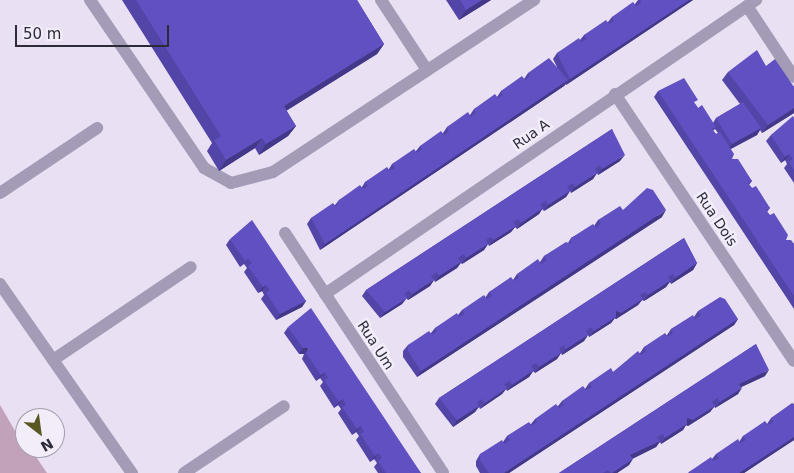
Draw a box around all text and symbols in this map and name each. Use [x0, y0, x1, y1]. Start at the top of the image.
scale bar [18, 15, 171, 47]
text: 50 m [23, 25, 61, 43]
street label: Rua A [510, 115, 552, 153]
street label: Rua Dois [693, 189, 741, 249]
street label: Rua Um [354, 317, 398, 373]
north arrow [15, 408, 65, 458]
text: N [38, 435, 56, 455]

